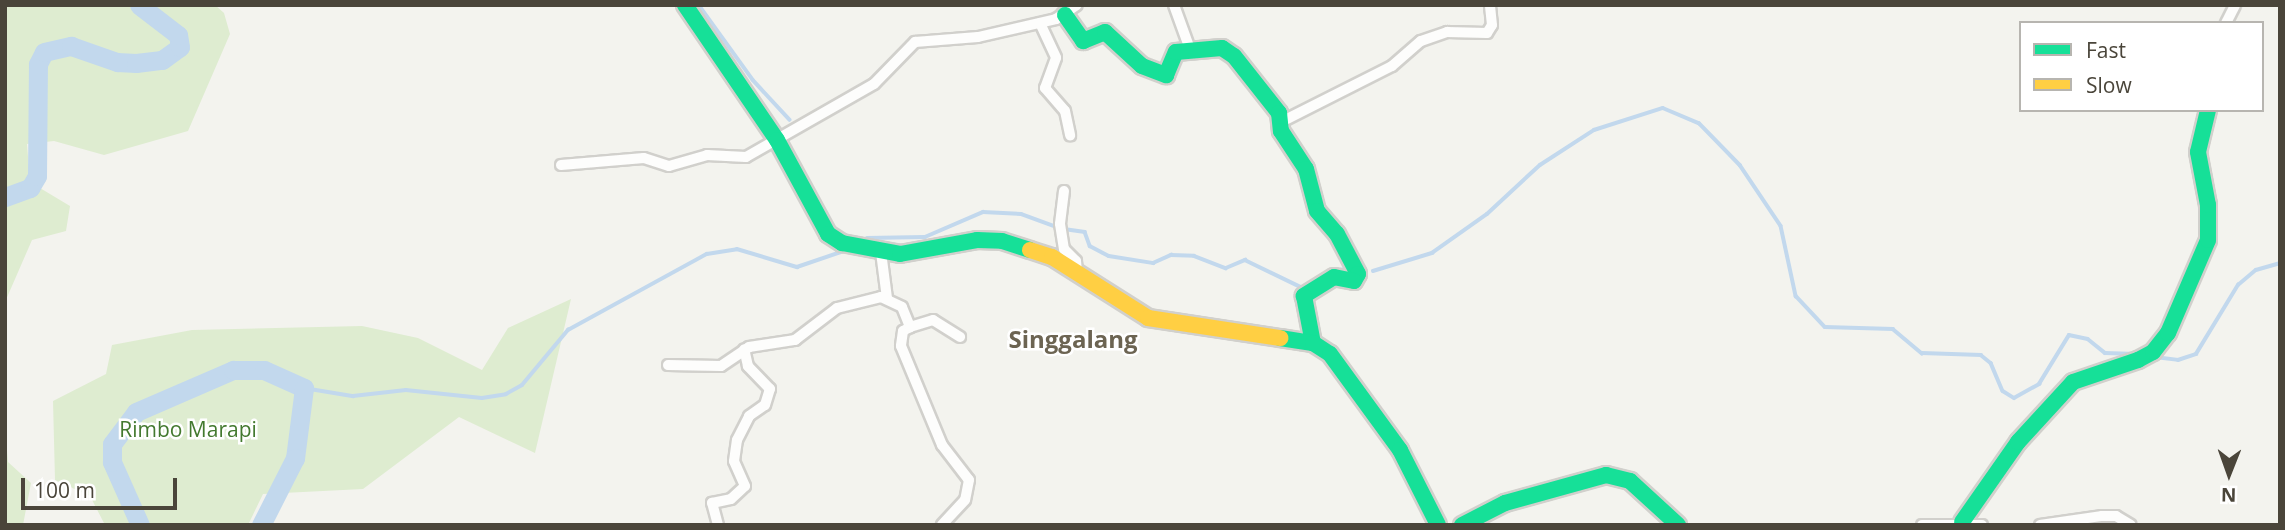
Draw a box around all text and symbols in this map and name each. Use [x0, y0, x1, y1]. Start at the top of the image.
legend [2019, 21, 2264, 112]
text: Fast [2086, 36, 2126, 64]
text: Slow [2086, 71, 2132, 99]
district label: Singgalang [1008, 325, 1138, 353]
park label: Rimbo Marapi [119, 416, 257, 442]
north arrow [2194, 439, 2264, 509]
scale bar [24, 463, 180, 507]
text: 100 m [34, 476, 95, 504]
text: N [2221, 482, 2237, 508]

